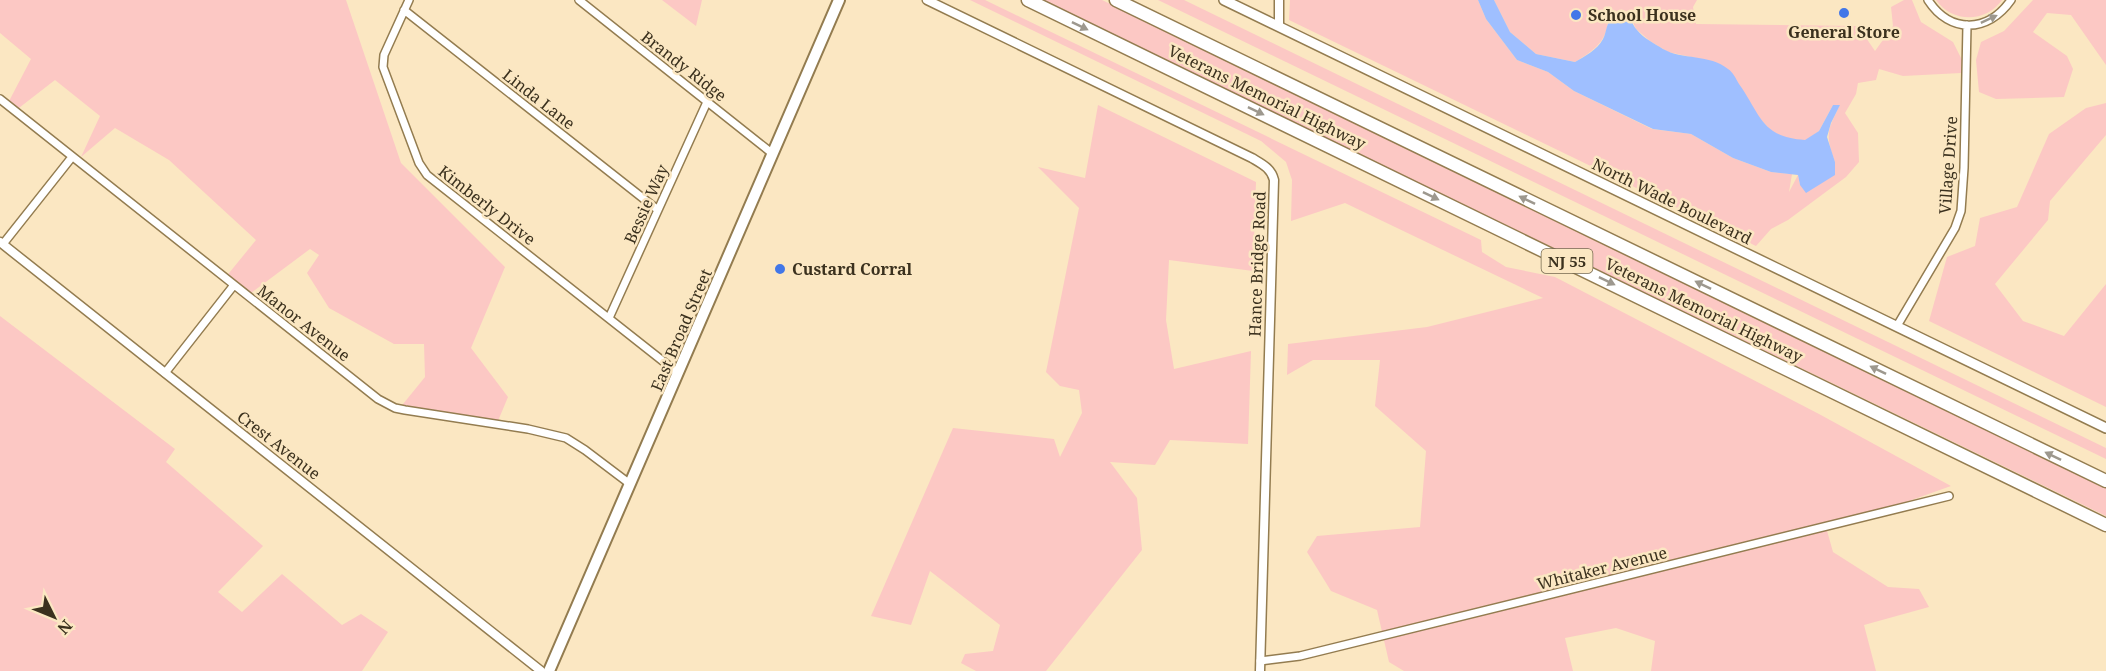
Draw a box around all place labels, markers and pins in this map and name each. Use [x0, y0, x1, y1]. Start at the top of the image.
place label: School House [1588, 4, 1696, 26]
marker: General Store [1837, 6, 1851, 20]
marker: School House [1569, 8, 1583, 22]
place label: General Store [1788, 21, 1900, 43]
place label: Custard Corral [792, 258, 913, 280]
marker: Custard Corral [773, 262, 787, 276]

